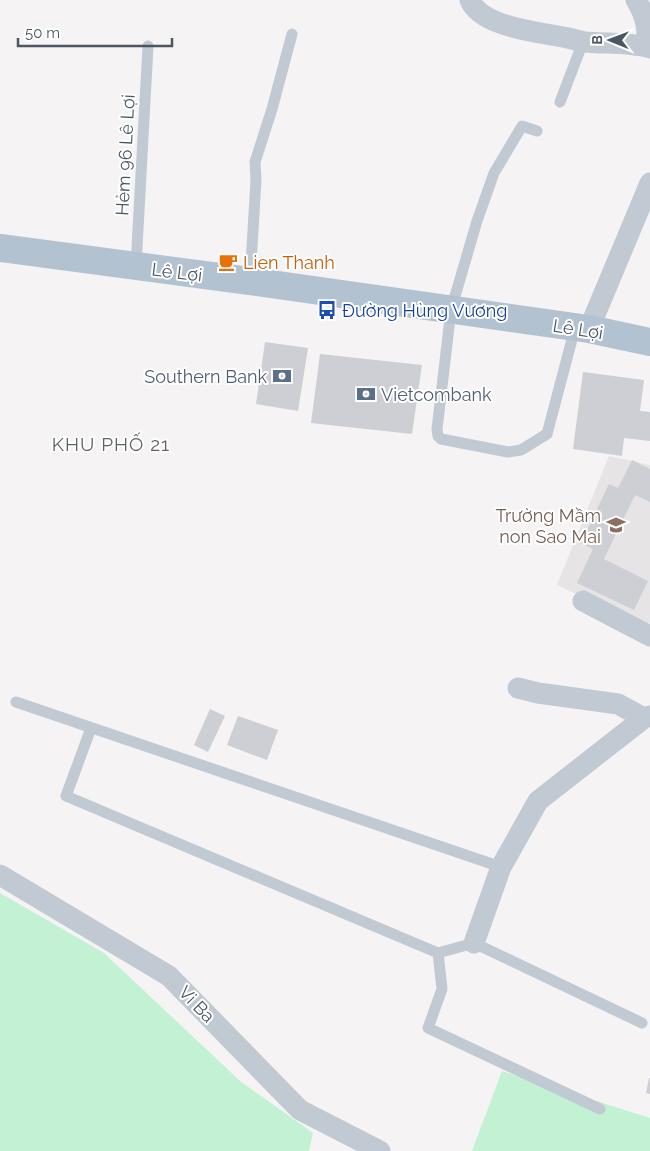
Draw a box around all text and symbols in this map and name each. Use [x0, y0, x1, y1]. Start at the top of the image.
scale bar [18, 15, 171, 47]
north arrow [585, 15, 635, 65]
text: 50 m [25, 24, 60, 42]
text: B [589, 34, 605, 45]
street label: Hẻm 96 Lê Lợi [111, 94, 139, 216]
cafe icon: Lien Thanh [217, 251, 239, 273]
place label: Lien Thanh [243, 252, 335, 273]
street label: Lê Lợi [151, 258, 203, 286]
bus stop icon: Đường Hùng Vương [316, 299, 338, 321]
place label: Đường Hùng Vương [342, 300, 507, 321]
street label: Lê Lợi [551, 315, 605, 343]
bank icon: Southern Bank [271, 365, 293, 387]
place label: Southern Bank [144, 366, 267, 387]
bank icon: Vietcombank [355, 383, 377, 405]
place label: Vietcombank [381, 384, 492, 405]
district label: KHU PHỐ 21 [52, 432, 170, 455]
place label: Trường Mầm non Sao Mai [496, 505, 601, 547]
school or university icon: Trường Mầm non Sao Mai [605, 514, 627, 536]
street label: Vi Ba [175, 981, 219, 1027]

